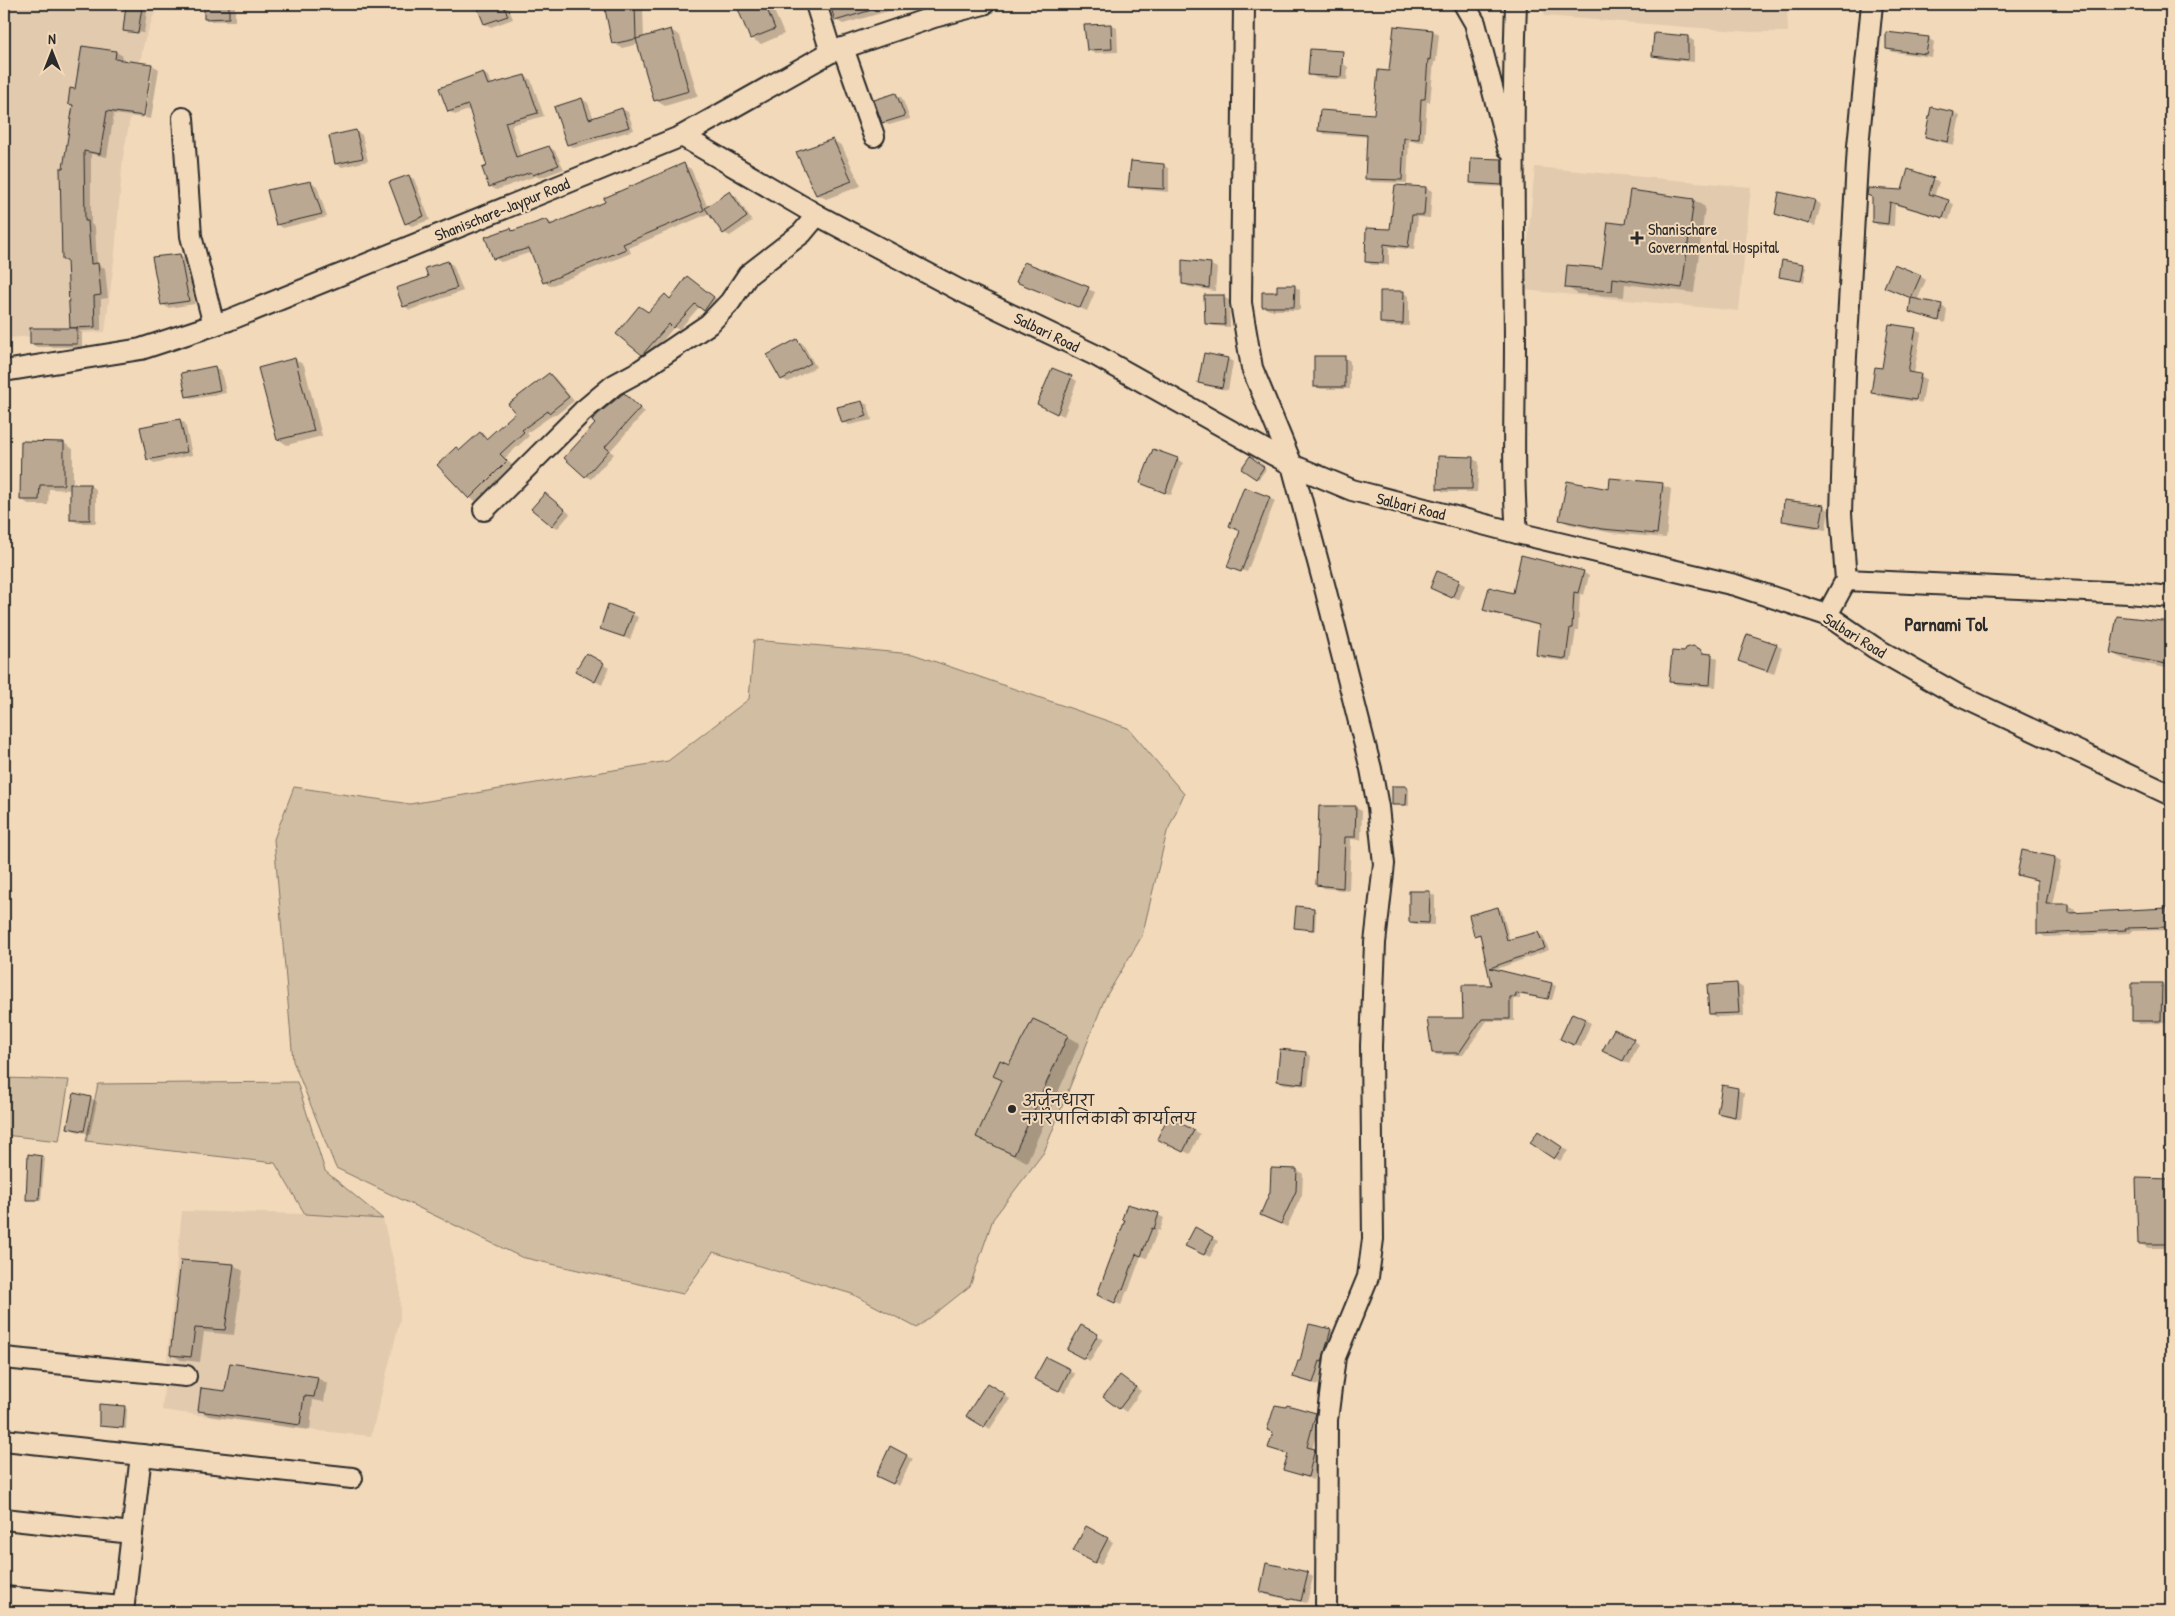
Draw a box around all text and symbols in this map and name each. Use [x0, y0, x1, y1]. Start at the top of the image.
north arrow [28, 28, 78, 78]
text: N [48, 29, 56, 48]
street label: Shanischare-Jaypur Road [431, 172, 573, 246]
place label: Shanischare Governmental Hospital [1648, 218, 1780, 258]
marker: Shanischare Governmental Hospital [1630, 231, 1644, 245]
street label: Salbari Road [1011, 307, 1083, 357]
street label: Salbari Road [1374, 487, 1448, 525]
street label: Salbari Road [1819, 607, 1891, 663]
district label: Parnami Tol [1904, 611, 1988, 637]
place label: अर्जुनधारा नगरपालिकाको कार्यालय [1021, 1088, 1197, 1129]
marker: अर्जुनधारा नगरपालिकाको कार्यालय [1006, 1103, 1018, 1115]

